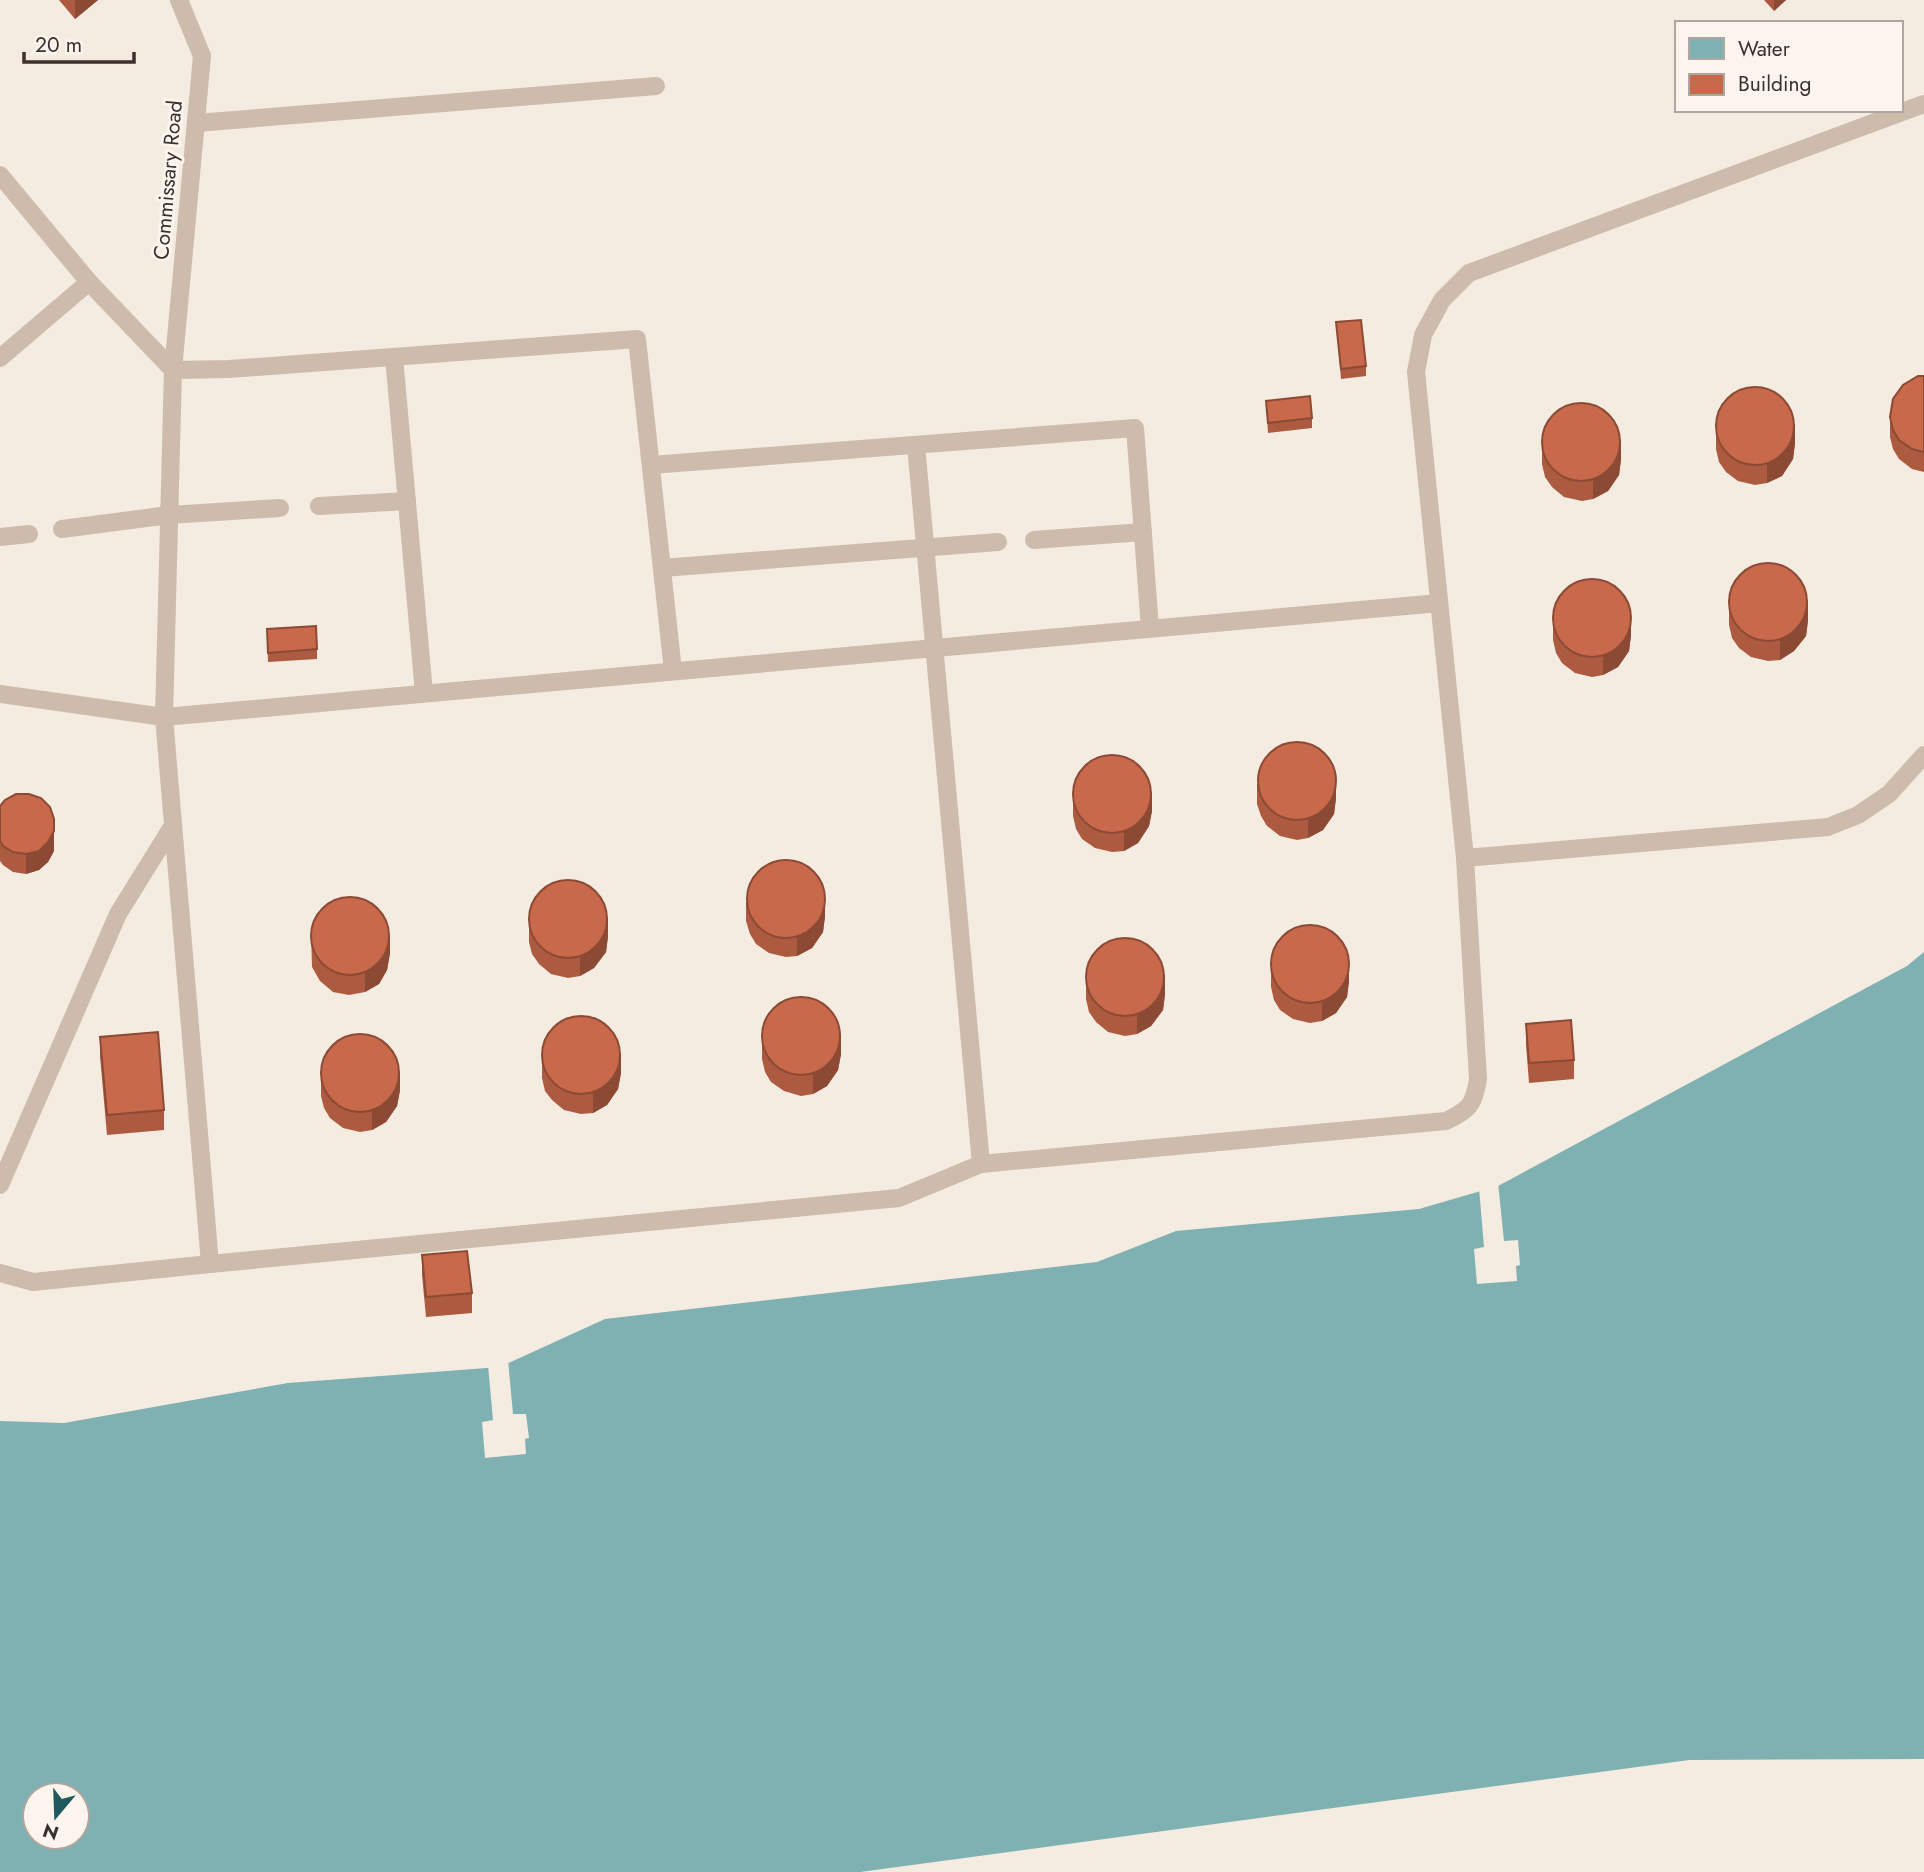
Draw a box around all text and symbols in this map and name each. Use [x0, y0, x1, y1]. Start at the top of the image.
scale bar [24, 21, 135, 65]
legend [1675, 21, 1903, 112]
text: 20 m [35, 30, 82, 60]
text: Water [1738, 34, 1791, 64]
text: Building [1738, 69, 1811, 99]
street label: Commissary Road [146, 99, 190, 261]
north arrow [21, 1781, 91, 1851]
text: N [39, 1816, 62, 1847]

